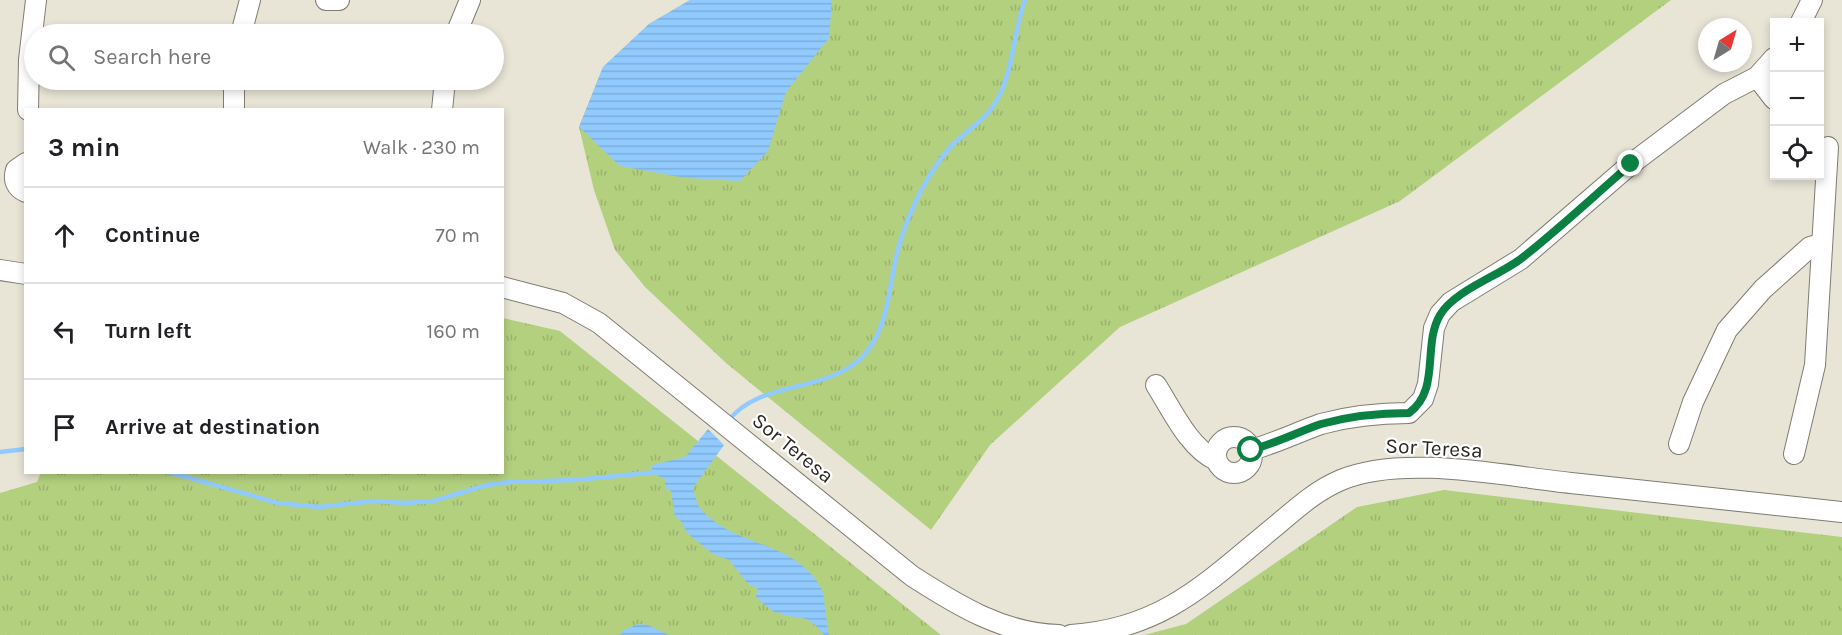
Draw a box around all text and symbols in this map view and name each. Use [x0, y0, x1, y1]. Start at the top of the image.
north arrow [1698, 18, 1752, 72]
map controls [1770, 18, 1824, 180]
button: + [1770, 18, 1824, 72]
search box [24, 24, 504, 90]
icon: search [45, 41, 78, 74]
text: Search here [93, 44, 211, 70]
button: − [1770, 72, 1824, 126]
button: locate [1770, 126, 1824, 180]
text: 3 min [48, 132, 120, 163]
text: Walk · 230 m [363, 136, 480, 159]
route end [1617, 150, 1643, 176]
icon: ahead [48, 219, 81, 252]
text: Continue [105, 222, 200, 248]
text: 70 m [435, 224, 480, 247]
icon: left [48, 315, 81, 348]
text: Turn left [105, 318, 192, 344]
text: 160 m [427, 320, 480, 343]
street label: Sor Teresa [748, 408, 838, 488]
icon: arrive [48, 411, 81, 444]
text: Arrive at destination [105, 414, 320, 440]
street label: Sor Teresa [1385, 433, 1483, 463]
route start [1237, 436, 1263, 462]

